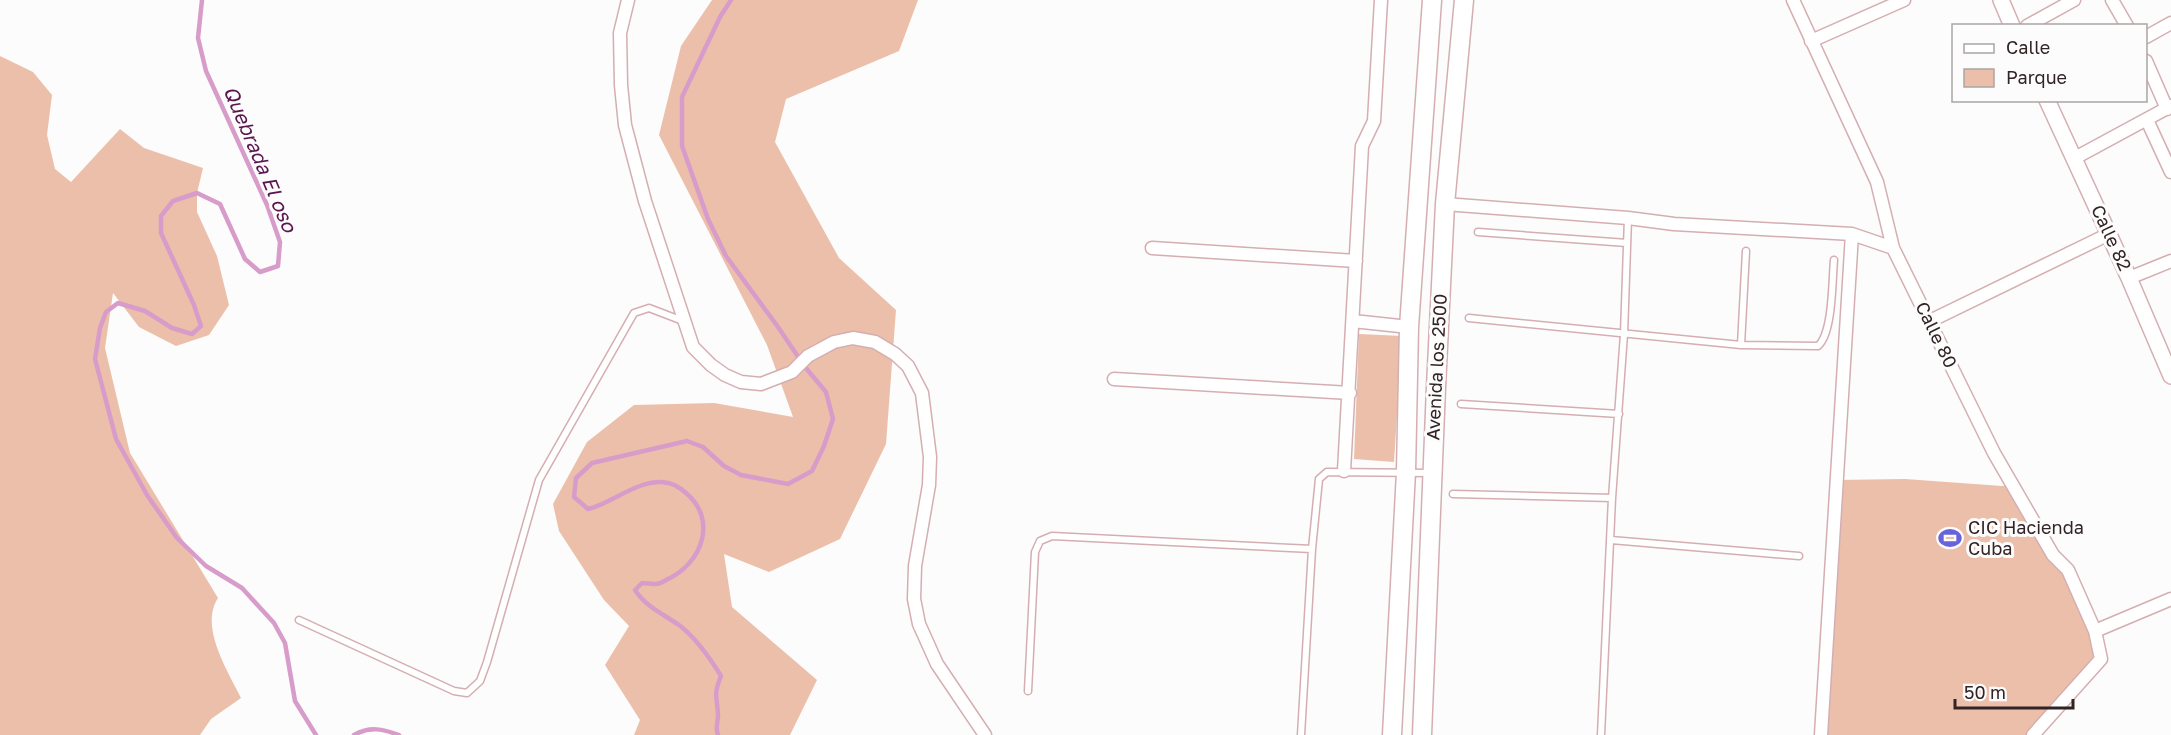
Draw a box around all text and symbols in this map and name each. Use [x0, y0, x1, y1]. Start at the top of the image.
legend [1952, 24, 2147, 102]
text: Calle [2006, 36, 2050, 58]
text: Parque [2006, 66, 2067, 88]
water label: Quebrada El oso [219, 82, 303, 236]
street label: Calle 82 [2087, 201, 2137, 274]
street label: Avenida los 2500 [1421, 293, 1451, 441]
street label: Calle 80 [1911, 298, 1962, 371]
place label: CIC Hacienda Cuba [1968, 516, 2084, 559]
sports icon: CIC Hacienda Cuba [1937, 525, 1963, 551]
scale bar [1955, 672, 2074, 710]
text: 50 m [1964, 681, 2006, 703]

